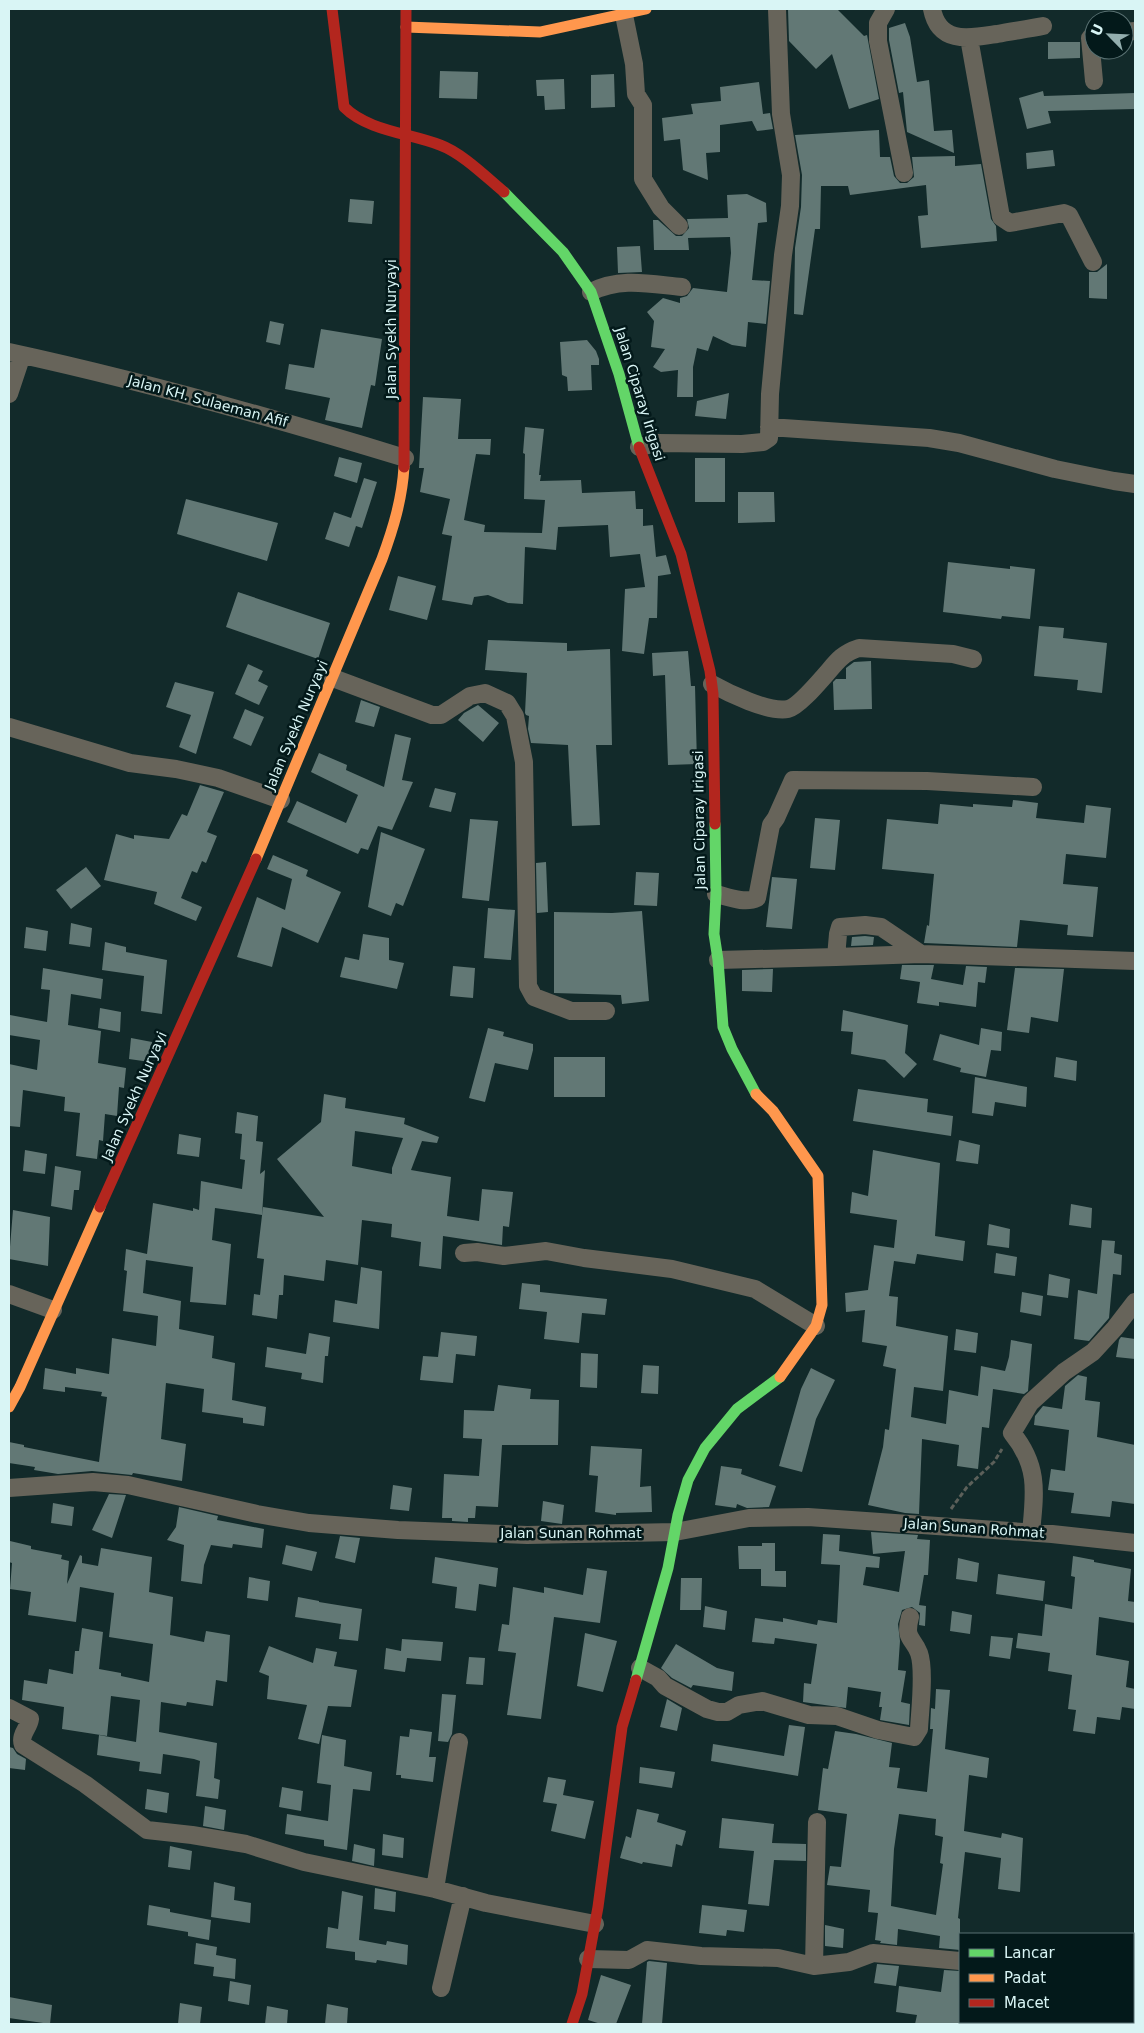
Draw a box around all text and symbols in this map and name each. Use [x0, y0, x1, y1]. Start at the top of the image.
north arrow [1084, 10, 1134, 60]
text: U [1088, 21, 1107, 38]
street label: Jalan Syekh Nuryayi [383, 259, 399, 400]
street label: Jalan Ciparay Irigasi [612, 324, 668, 463]
street label: Jalan KH. Sulaeman Afif [125, 372, 291, 430]
street label: Jalan Syekh Nuryayi [261, 658, 331, 793]
street label: Jalan Ciparay Irigasi [690, 750, 708, 891]
street label: Jalan Syekh Nuryayi [98, 1029, 170, 1164]
street label: Jalan Sunan Rohmat [902, 1515, 1046, 1541]
street label: Jalan Sunan Rohmat [499, 1525, 642, 1541]
legend [959, 1933, 1134, 2023]
text: Lancar [1004, 1944, 1055, 1962]
text: Padat [1004, 1969, 1046, 1987]
text: Macet [1004, 1994, 1050, 2012]

